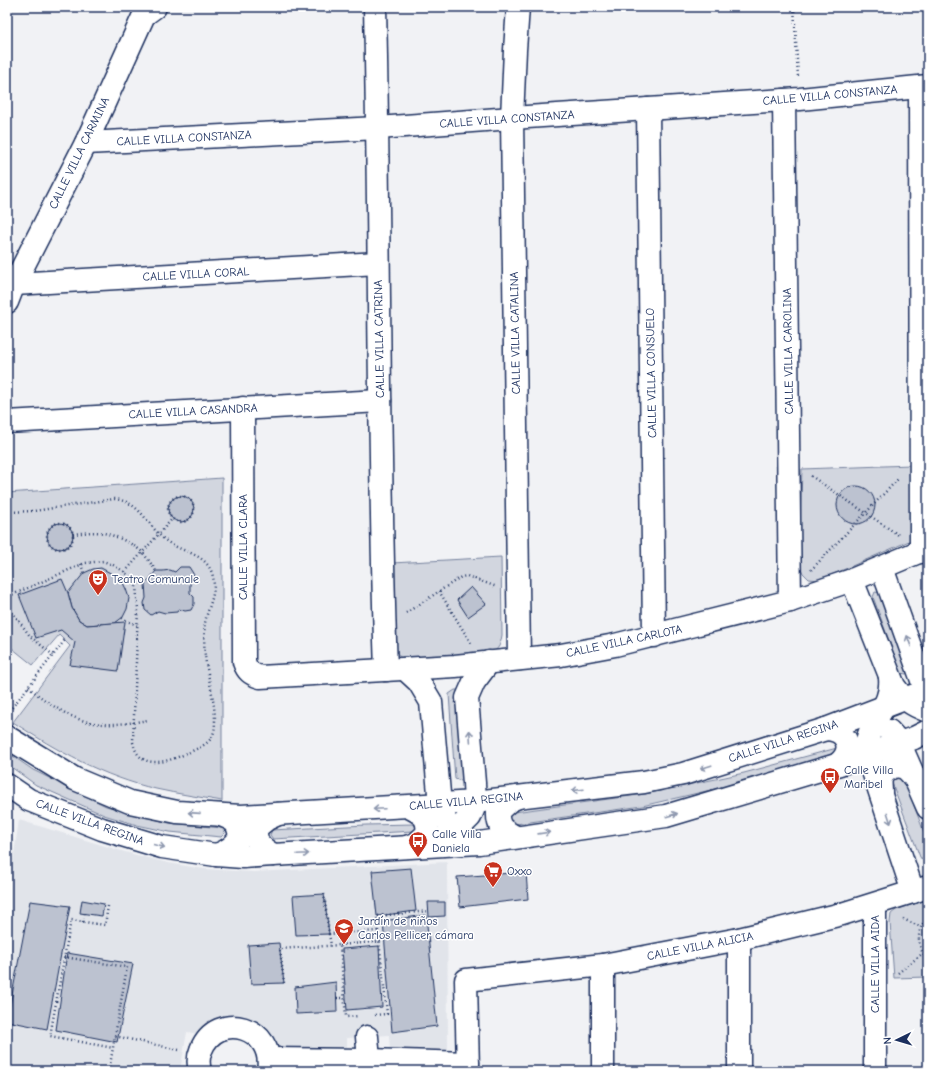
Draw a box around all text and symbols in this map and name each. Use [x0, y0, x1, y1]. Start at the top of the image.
street label: CALLE VILLA CONSTANZA [762, 82, 898, 108]
street label: CALLE VILLA CARMINA [46, 95, 112, 211]
street label: CALLE VILLA CONSTANZA [439, 107, 575, 131]
street label: CALLE VILLA CONSTANZA [116, 127, 252, 149]
street label: CALLE VILLA CORAL [142, 264, 250, 284]
street label: CALLE VILLA CATALINA [507, 271, 523, 395]
street label: CALLE VILLA CATRINA [371, 280, 387, 398]
street label: CALLE VILLA CAROLINA [780, 288, 796, 414]
street label: CALLE VILLA CONSUELO [643, 308, 659, 438]
street label: CALLE VILLA CASANDRA [128, 401, 258, 421]
street label: CALLE VILLA CLARA [236, 494, 250, 600]
theatre icon: Teatro Comunale [87, 568, 109, 596]
place label: Teatro Comunale [112, 572, 199, 586]
street label: CALLE VILLA CARLOTA [565, 622, 683, 660]
one-way arrow [904, 635, 912, 647]
street label: CALLE VILLA REGINA [727, 717, 839, 765]
one-way arrow [466, 730, 474, 743]
one-way arrow [700, 763, 712, 771]
place label: Calle Villa Maribel [844, 763, 893, 791]
bus stop icon: Calle Villa Maribel [819, 766, 841, 794]
one-way arrow [572, 786, 585, 794]
street label: CALLE VILLA REGINA [409, 789, 523, 813]
street label: CALLE VILLA REGINA [34, 796, 146, 848]
one-way arrow [373, 805, 386, 812]
one-way arrow [188, 809, 201, 816]
one-way arrow [665, 811, 678, 818]
one-way arrow [886, 812, 893, 825]
place label: Calle Villa Daniela [432, 827, 481, 855]
bus stop icon: Calle Villa Daniela [407, 830, 429, 858]
one-way arrow [537, 830, 550, 837]
one-way arrow [153, 843, 166, 851]
one-way arrow [296, 850, 309, 857]
supermarket icon: Oxxo [482, 860, 504, 888]
place label: Oxxo [507, 864, 532, 878]
place label: Jardín de niños Carlos Pellicer cámara [358, 914, 474, 942]
street label: CALLE VILLA AIDA [868, 915, 882, 1013]
school or university icon: Jardín de niños Carlos Pellicer cámara [333, 917, 355, 945]
street label: CALLE VILLA ALICIA [646, 929, 754, 963]
north arrow [877, 1020, 917, 1060]
text: N [881, 1037, 894, 1045]

